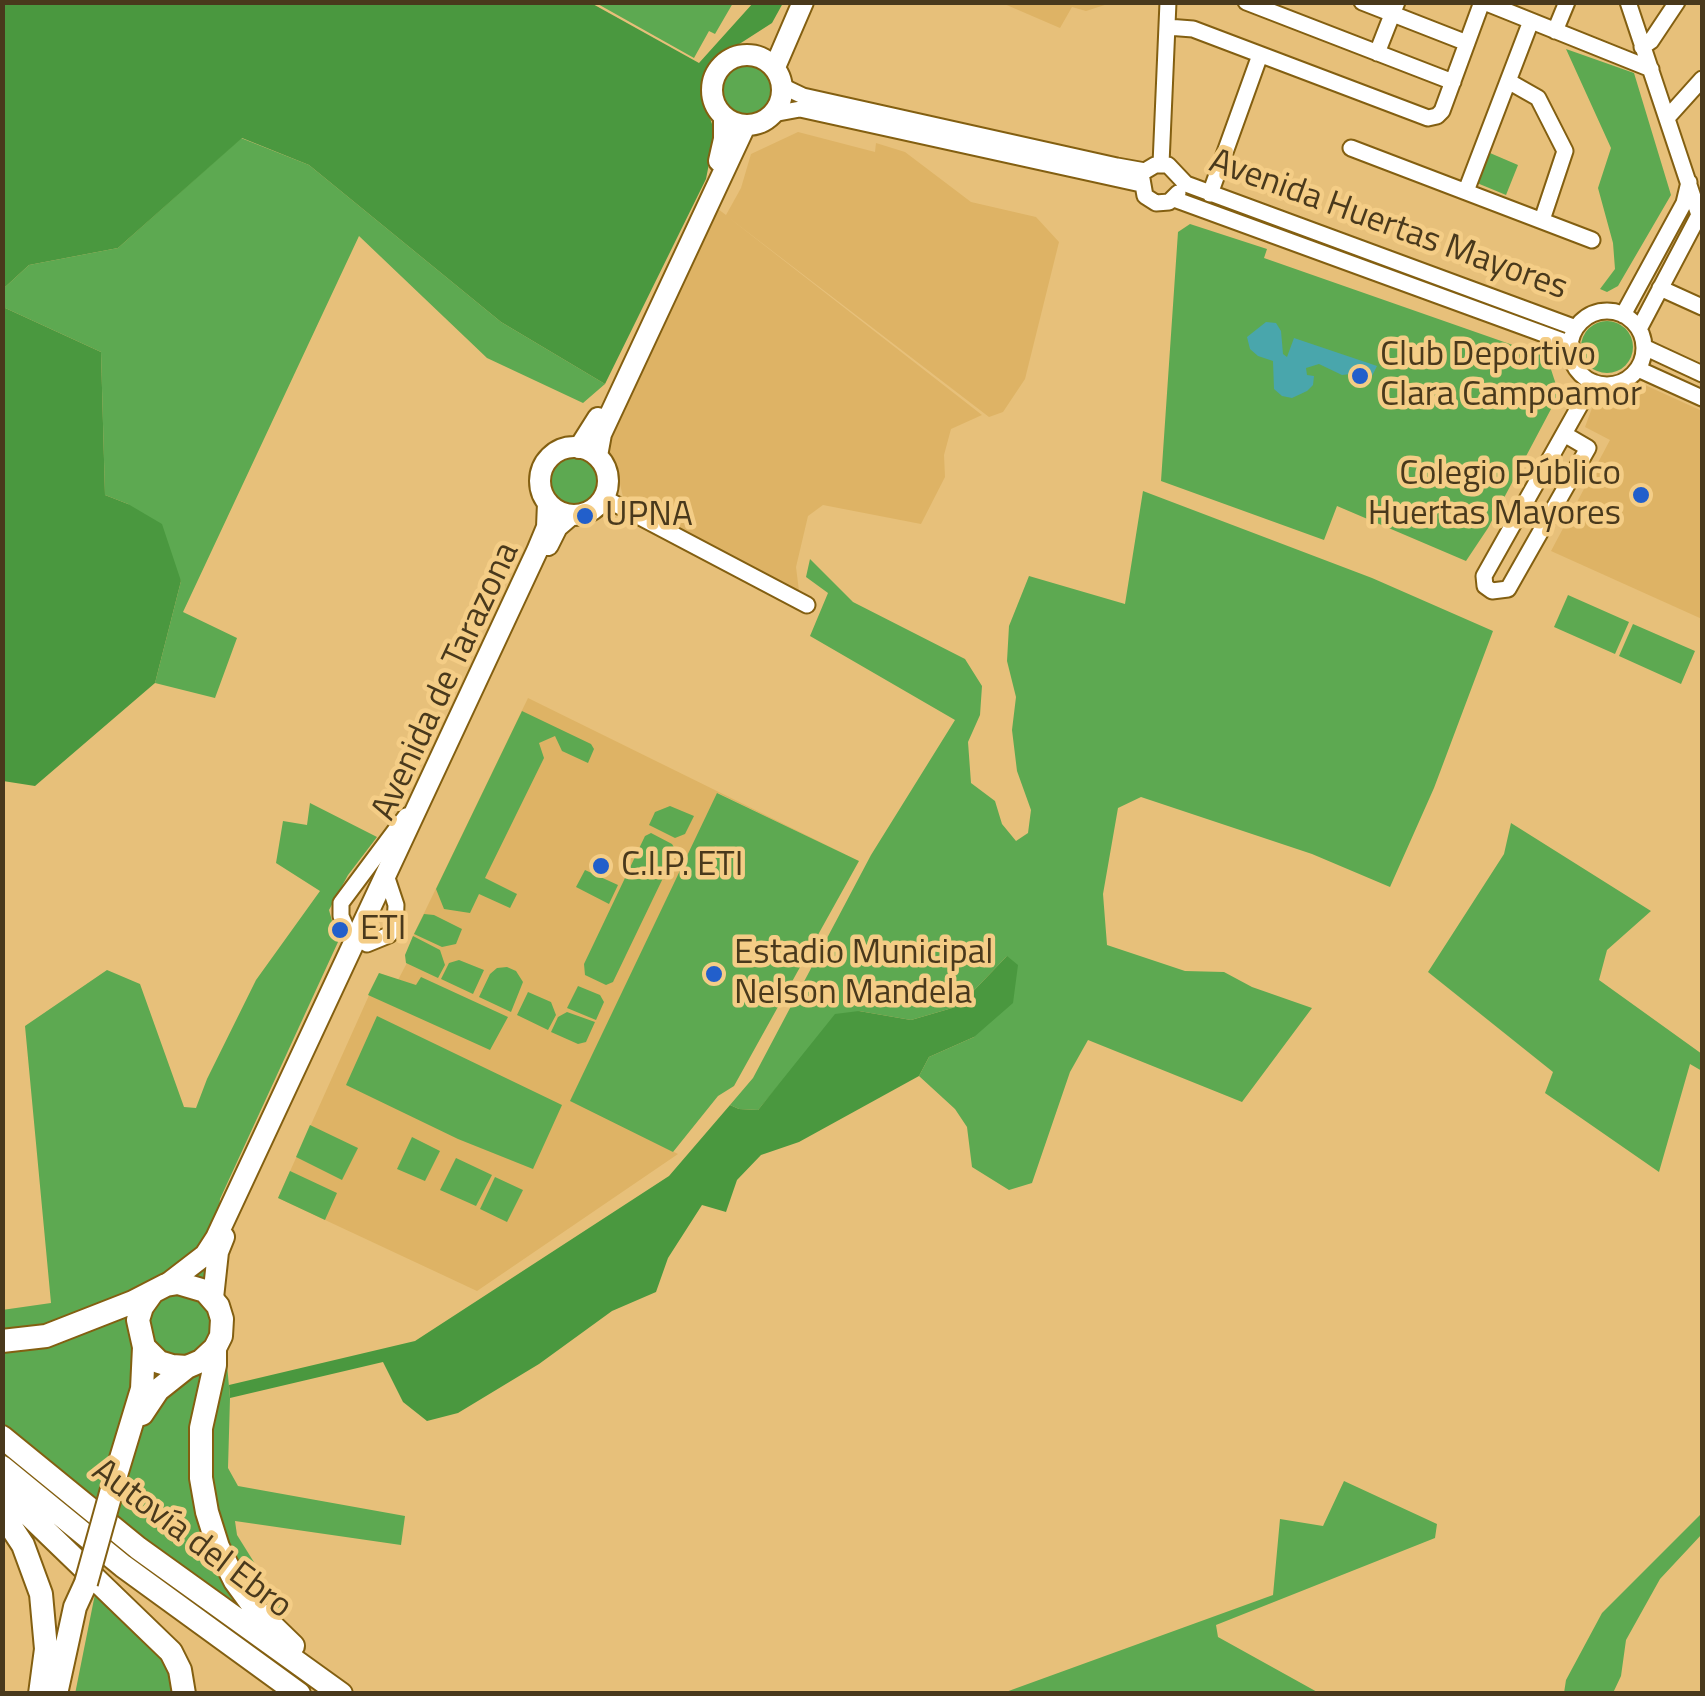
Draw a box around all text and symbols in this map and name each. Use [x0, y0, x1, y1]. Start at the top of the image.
street label: Avenida Huertas Mayores [1203, 142, 1573, 310]
place label: Club Deportivo Clara Campoamor [1380, 335, 1642, 417]
marker: Club Deportivo Clara Campoamor [1349, 365, 1371, 387]
place label: Colegio Público Huertas Mayores [1368, 454, 1621, 536]
marker: Colegio Público Huertas Mayores [1630, 484, 1652, 506]
place label: UPNA [605, 495, 693, 537]
marker: UPNA [574, 505, 596, 527]
street label: Avenida de Tarazona [364, 536, 530, 828]
place label: C.I.P. ETI [621, 845, 743, 887]
marker: C.I.P. ETI [590, 855, 612, 877]
place label: ETI [360, 909, 406, 951]
marker: ETI [329, 919, 351, 941]
place label: Estadio Municipal Nelson Mandela [734, 933, 993, 1015]
marker: Estadio Municipal Nelson Mandela [703, 963, 725, 985]
street label: Autovía del Ebro [83, 1451, 299, 1629]

